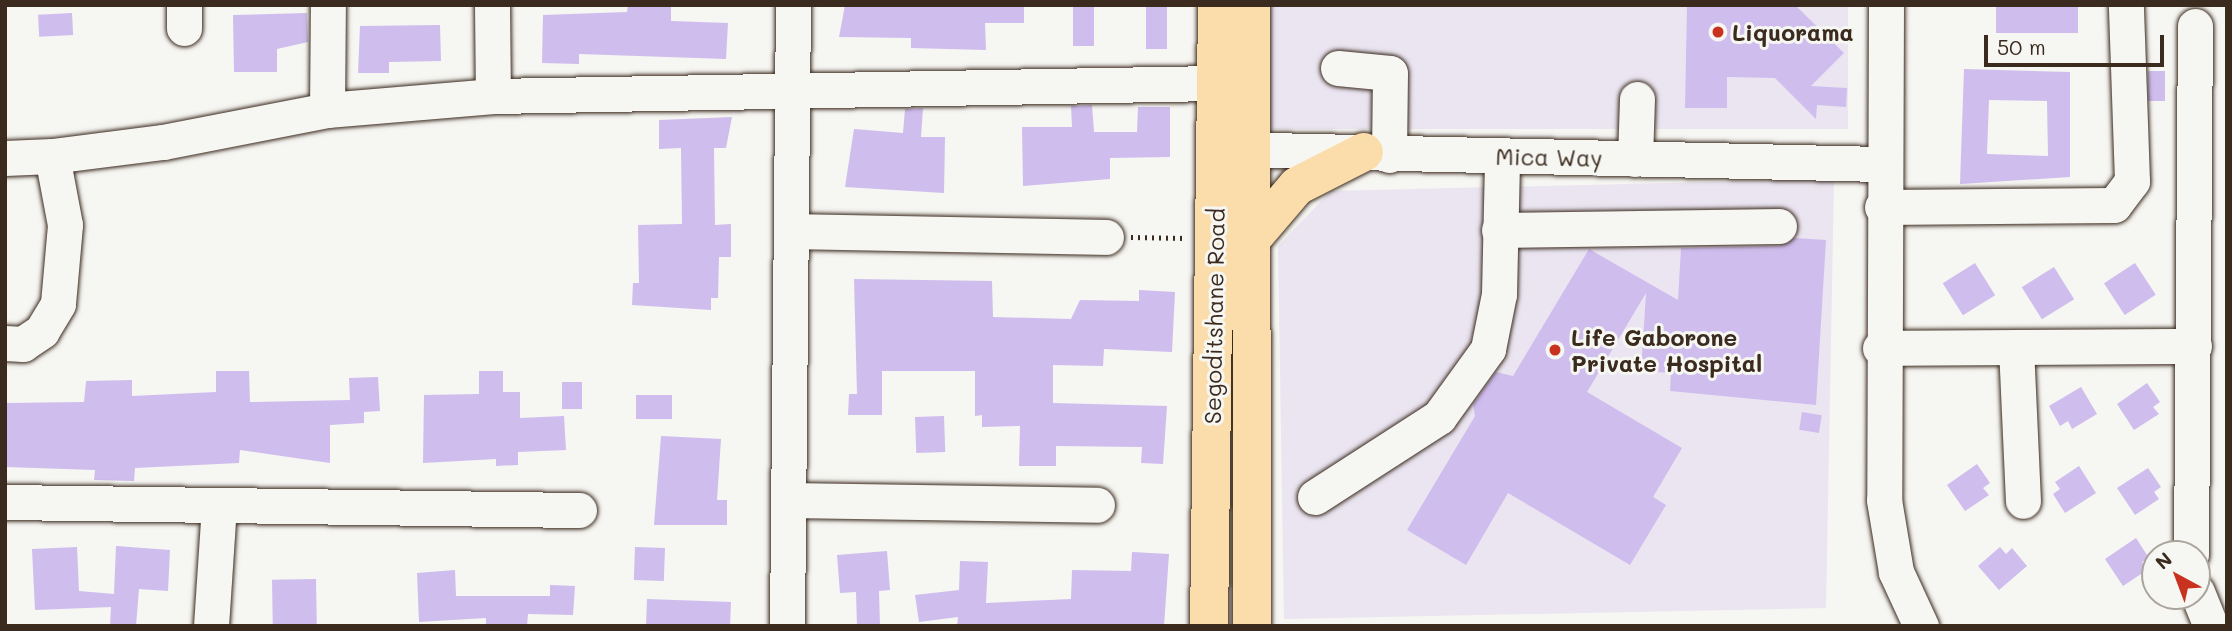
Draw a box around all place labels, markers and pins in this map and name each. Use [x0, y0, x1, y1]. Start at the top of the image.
place label: Liquorama [1732, 18, 1854, 46]
marker: Liquorama [1710, 24, 1726, 40]
place label: Life Gaborone Private Hospital [1571, 323, 1762, 377]
marker: Life Gaborone Private Hospital [1545, 340, 1565, 360]

